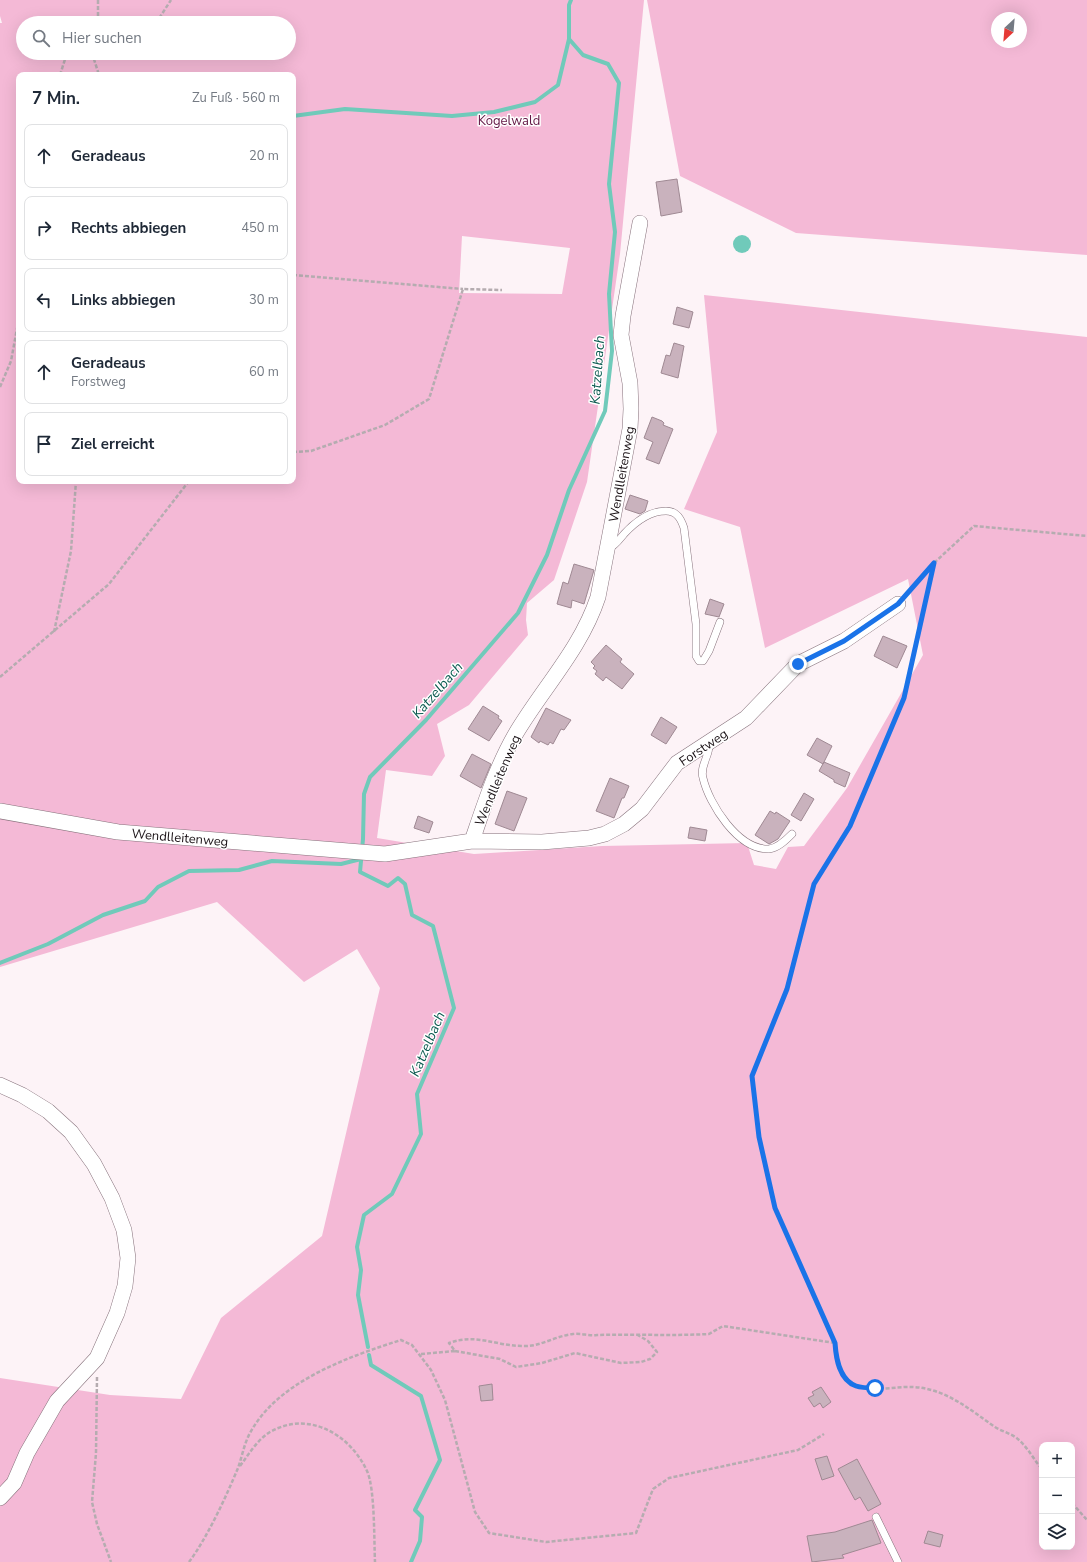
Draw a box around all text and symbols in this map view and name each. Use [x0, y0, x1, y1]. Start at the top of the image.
north arrow [991, 12, 1027, 48]
search box [16, 16, 296, 60]
icon: search [30, 27, 52, 49]
text: Hier suchen [62, 28, 142, 48]
text: 7 Min. [32, 87, 80, 110]
text: Zu Fuß · 560 m [192, 89, 280, 107]
park label: Kogelwald [478, 112, 540, 130]
icon: ahead [33, 145, 55, 167]
text: Geradeaus [71, 146, 146, 166]
text: 20 m [249, 147, 279, 165]
icon: right [33, 217, 55, 239]
text: Rechts abbiegen [71, 218, 186, 238]
text: 450 m [241, 219, 279, 237]
icon: left [33, 289, 55, 311]
text: Links abbiegen [71, 290, 175, 310]
text: 30 m [249, 291, 279, 309]
water label: Katzelbach [586, 335, 609, 405]
text: Geradeaus [71, 353, 146, 373]
icon: ahead [33, 361, 55, 383]
text: 60 m [249, 363, 279, 381]
text: Forstweg [71, 373, 126, 391]
street label: Wendlleitenweg [605, 425, 639, 524]
icon: arrive [33, 433, 55, 455]
text: Ziel erreicht [71, 434, 154, 454]
route end [789, 655, 807, 673]
water label: Katzelbach [408, 658, 467, 723]
street label: Forstweg [676, 725, 731, 771]
street label: Wendlleitenweg [471, 732, 525, 829]
street label: Wendlleitenweg [131, 825, 229, 851]
water label: Katzelbach [405, 1009, 450, 1080]
route start [866, 1379, 884, 1397]
map controls [1039, 1442, 1075, 1550]
button: + [1039, 1442, 1075, 1478]
button: − [1039, 1478, 1075, 1514]
button: layers [1039, 1514, 1075, 1550]

